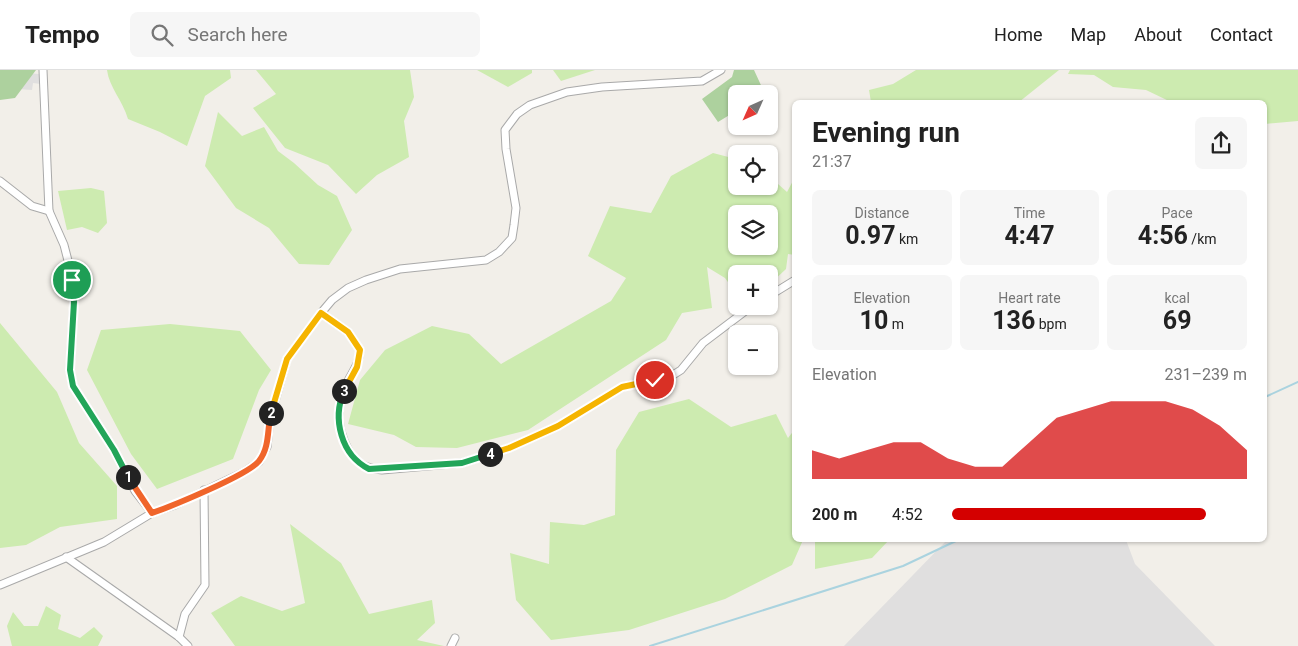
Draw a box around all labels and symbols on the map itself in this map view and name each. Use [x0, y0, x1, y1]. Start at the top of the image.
north arrow [728, 85, 778, 135]
pin [51, 259, 93, 301]
pin [634, 359, 676, 401]
pin: 3 [332, 378, 356, 404]
pin: 2 [258, 400, 284, 426]
pin: 4 [478, 442, 502, 466]
pin: 1 [116, 464, 140, 490]

